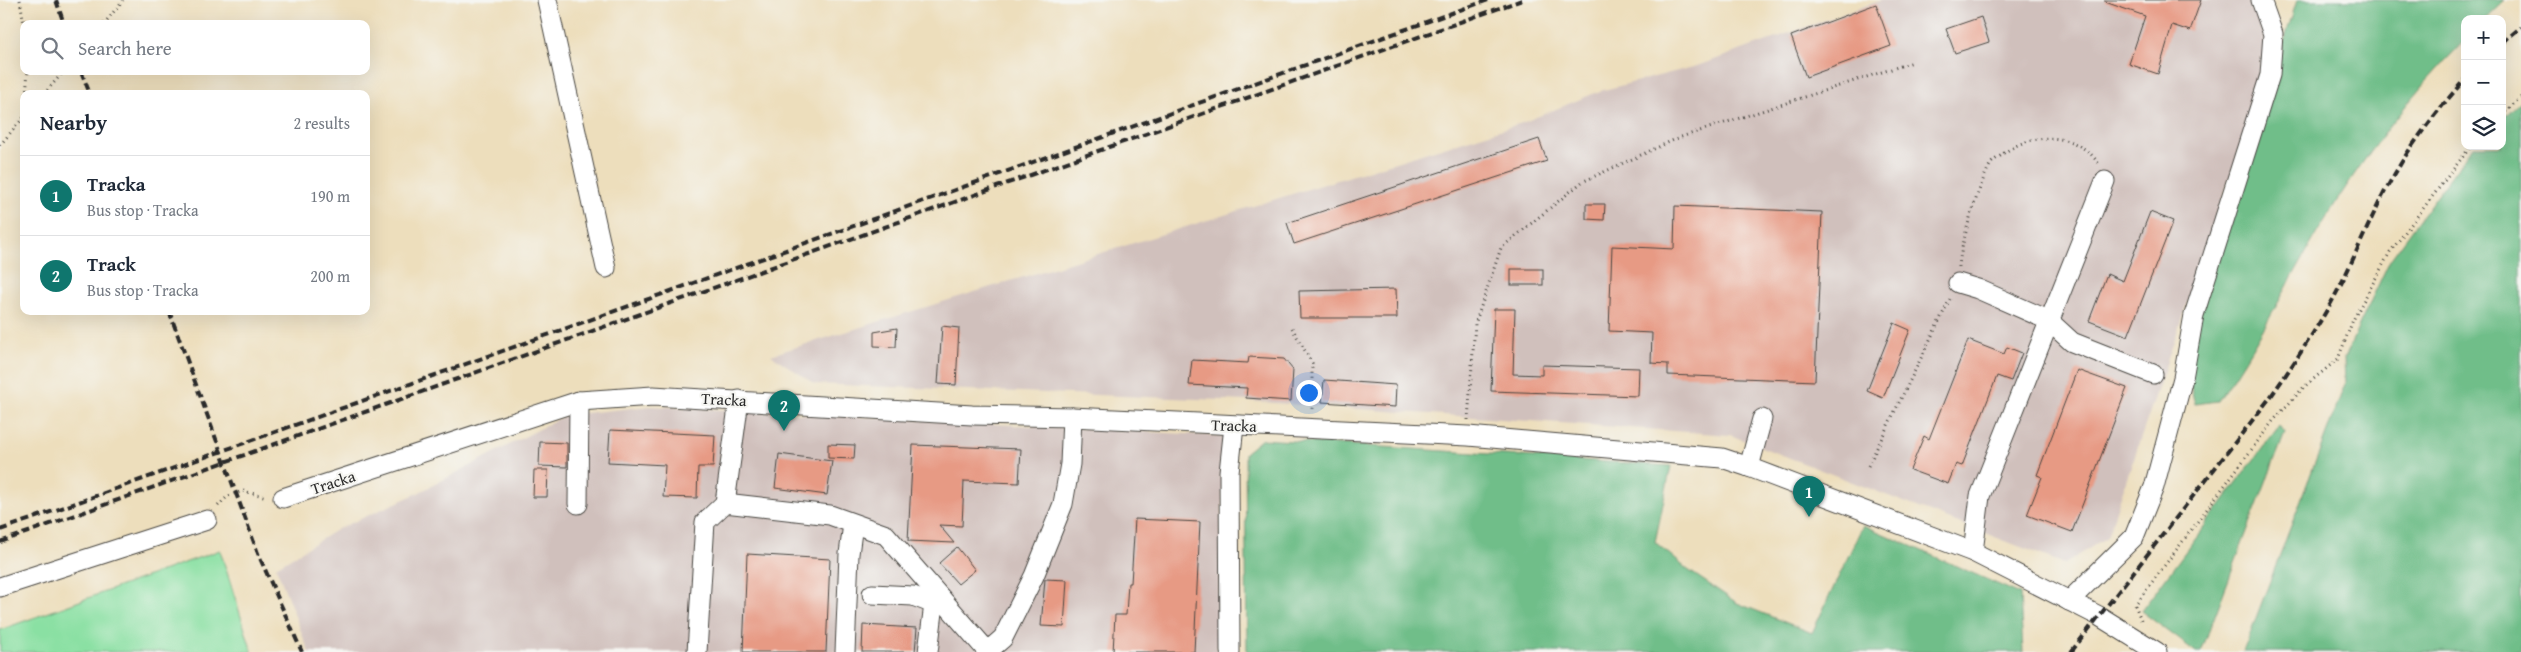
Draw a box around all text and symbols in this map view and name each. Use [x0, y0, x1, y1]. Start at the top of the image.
map controls [2461, 15, 2506, 150]
button: + [2461, 15, 2506, 60]
search box [20, 20, 370, 75]
icon: search [38, 34, 66, 62]
text: Search here [78, 34, 172, 62]
button: − [2461, 60, 2506, 105]
button: layers [2461, 105, 2506, 150]
text: Nearby [40, 107, 107, 138]
text: 2 results [293, 111, 350, 135]
text: Tracka [87, 170, 146, 198]
text: 1 [52, 184, 60, 208]
text: 190 m [310, 184, 350, 208]
text: Bus stop · Tracka [87, 198, 199, 222]
text: Track [87, 250, 136, 278]
text: 2 [52, 264, 60, 288]
text: 200 m [310, 264, 350, 288]
text: Bus stop · Tracka [87, 278, 199, 302]
your location [1296, 380, 1322, 406]
street label: Tracka [701, 386, 748, 412]
pin: 2 [768, 390, 800, 431]
street label: Tracka [1211, 412, 1258, 438]
street label: Tracka [308, 463, 359, 500]
pin: 1 [1793, 476, 1825, 517]

